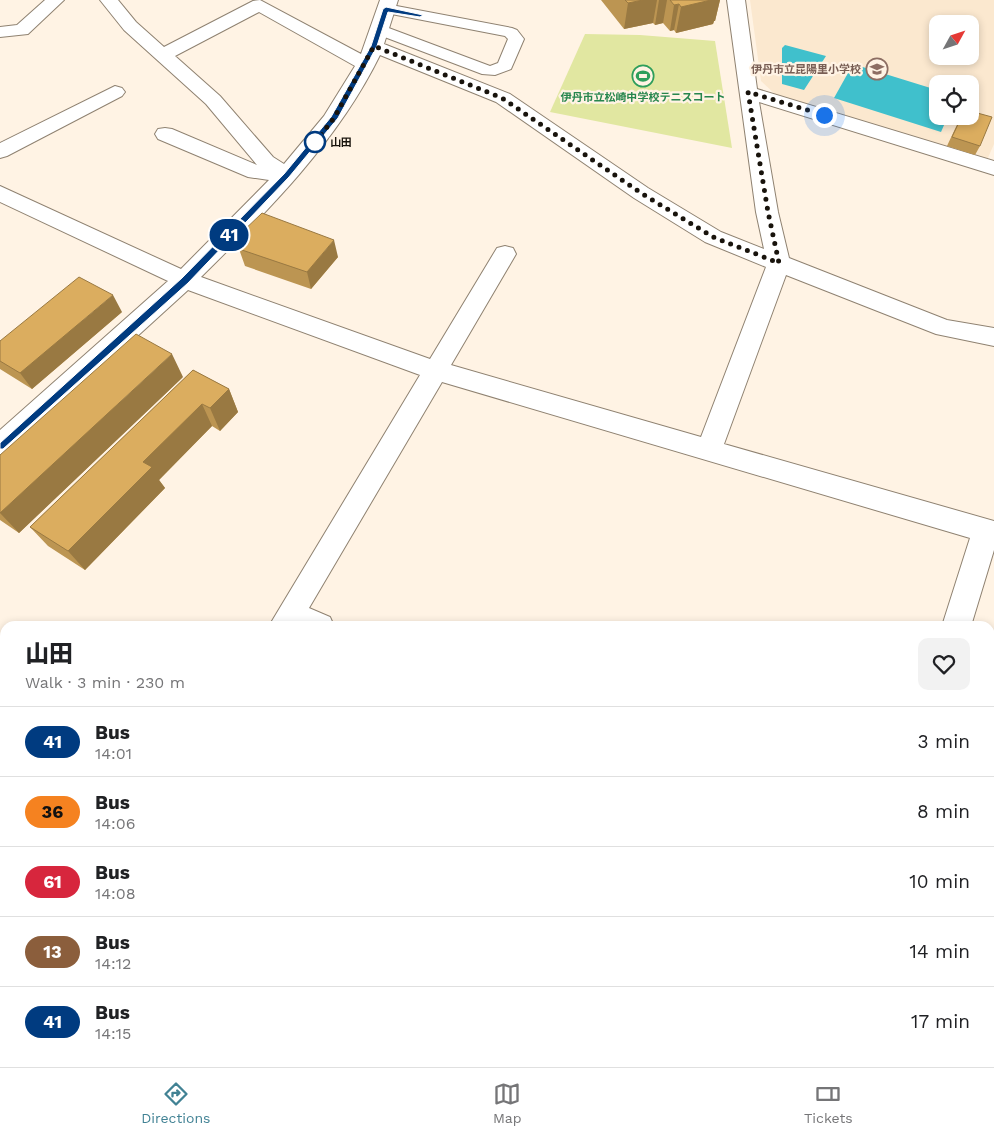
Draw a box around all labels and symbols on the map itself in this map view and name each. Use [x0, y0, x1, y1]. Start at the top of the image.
north arrow [929, 15, 979, 65]
school or university icon: 伊丹市立昆陽里小学校 [865, 57, 889, 81]
place label: 伊丹市立昆陽里小学校 [751, 63, 861, 76]
sports icon: 伊丹市立松崎中学校テニスコート [631, 64, 655, 88]
place label: 伊丹市立松崎中学校テニスコート [561, 91, 726, 104]
your location [812, 103, 837, 128]
marker: 山田 [304, 131, 326, 153]
place label: 山田 [330, 136, 352, 149]
line badge: 41 [206, 219, 252, 251]

